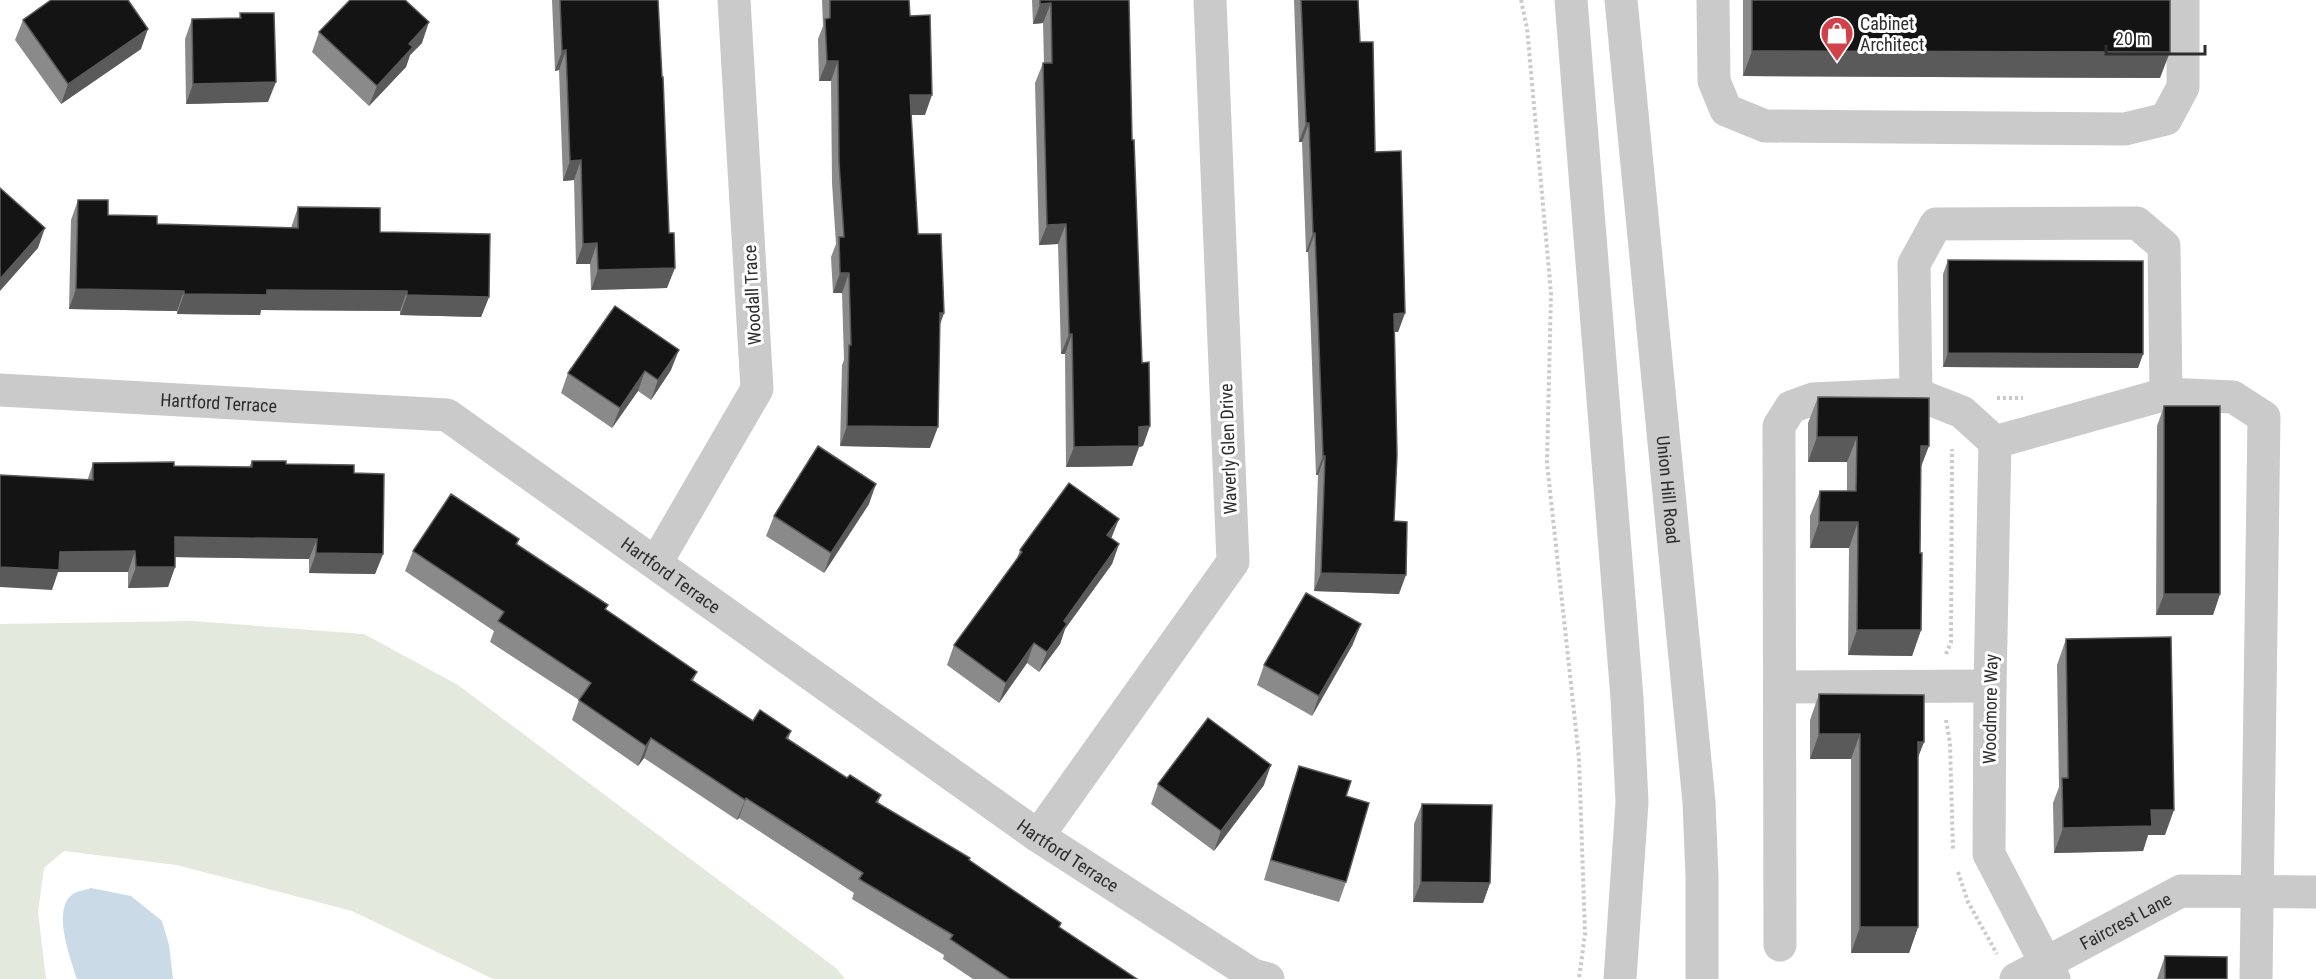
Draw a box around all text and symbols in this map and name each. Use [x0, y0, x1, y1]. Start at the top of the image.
place label: Cabinet Architect [1860, 13, 1924, 55]
shop icon: Cabinet Architect [1819, 15, 1855, 62]
scale bar [2106, 18, 2205, 56]
text: 20 m [2115, 28, 2150, 49]
street label: Woodall Trace [739, 244, 765, 346]
street label: Waverly Glen Drive [1215, 383, 1241, 515]
street label: Hartford Terrace [160, 388, 278, 416]
street label: Union Hill Road [1653, 435, 1684, 545]
street label: Hartford Terrace [618, 532, 725, 617]
street label: Woodmore Way [1979, 653, 2001, 764]
street label: Hartford Terrace [1013, 814, 1123, 896]
street label: Faircrest Lane [2076, 888, 2175, 954]

